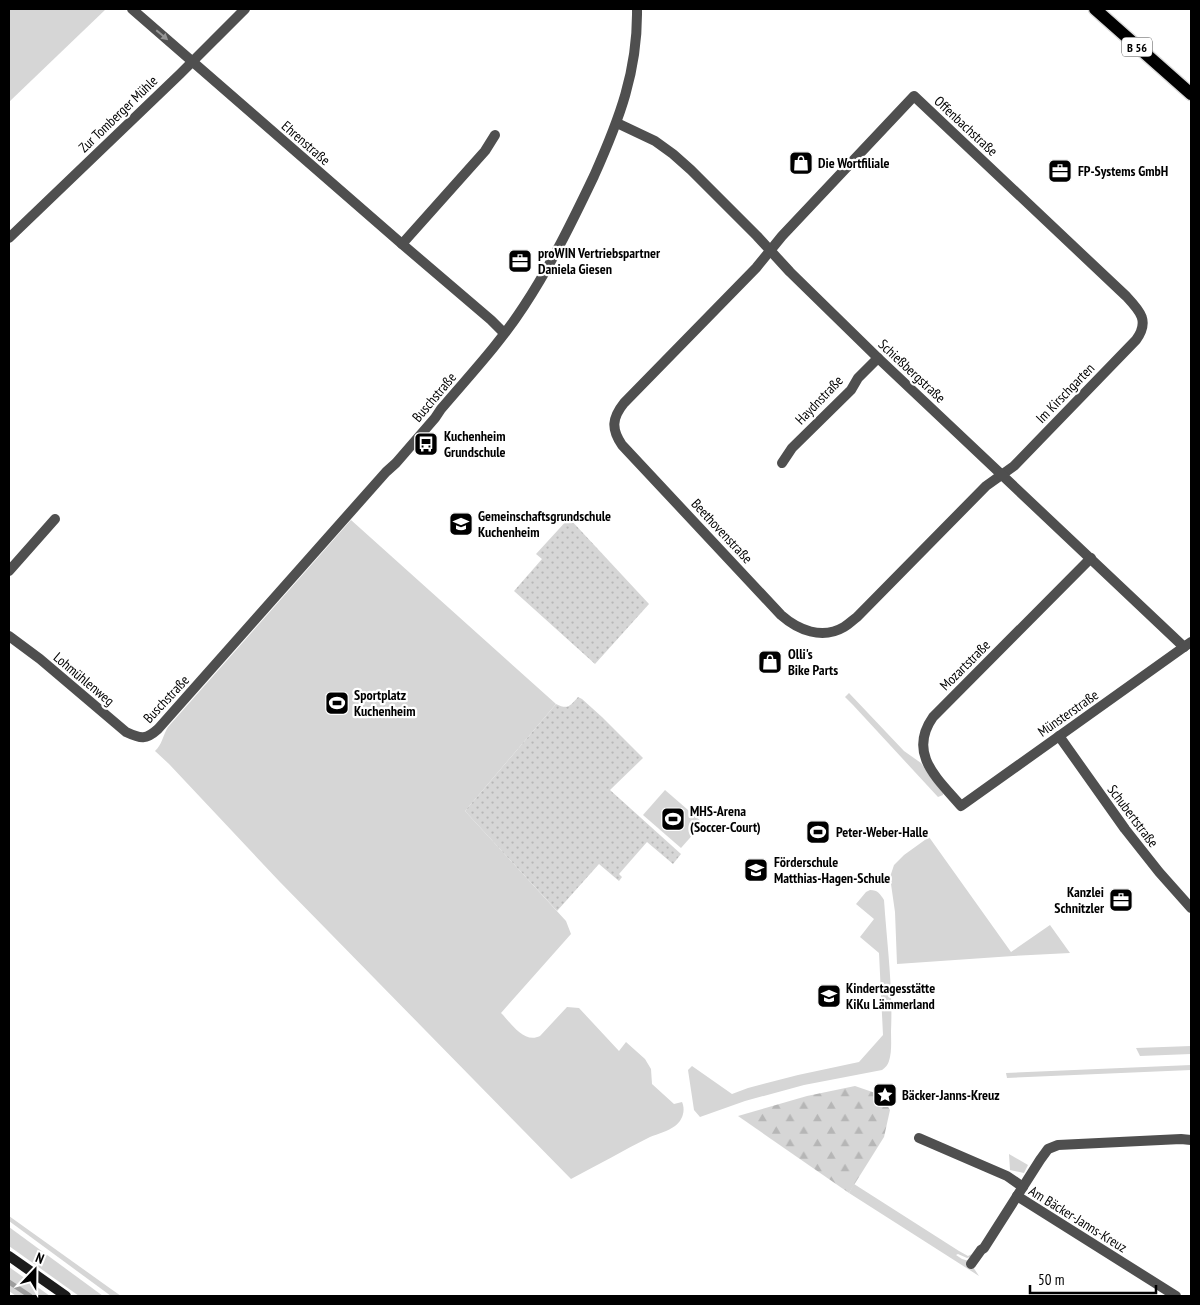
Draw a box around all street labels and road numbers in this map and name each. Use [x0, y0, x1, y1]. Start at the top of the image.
road number: B 56 [1122, 38, 1152, 56]
street label: Zur Tomberger Mühle [75, 72, 161, 156]
street label: Offenbachstraße [931, 92, 1002, 160]
street label: Ehrenstraße [278, 117, 334, 169]
street label: Schießbergstraße [875, 335, 949, 407]
street label: Im Kirschgarten [1032, 359, 1098, 427]
street label: Buschstraße [408, 368, 460, 425]
street label: Haydnstraße [791, 372, 847, 428]
street label: Beethovenstraße [687, 495, 757, 567]
street label: Mozartstraße [936, 636, 994, 694]
street label: Lohmühlenweg [50, 648, 118, 710]
street label: Buschstraße [139, 671, 193, 727]
street label: Münsterstraße [1034, 685, 1102, 740]
street label: Schubertstraße [1104, 781, 1162, 851]
street label: Am Bäcker-Janns-Kreuz [1026, 1182, 1130, 1256]

